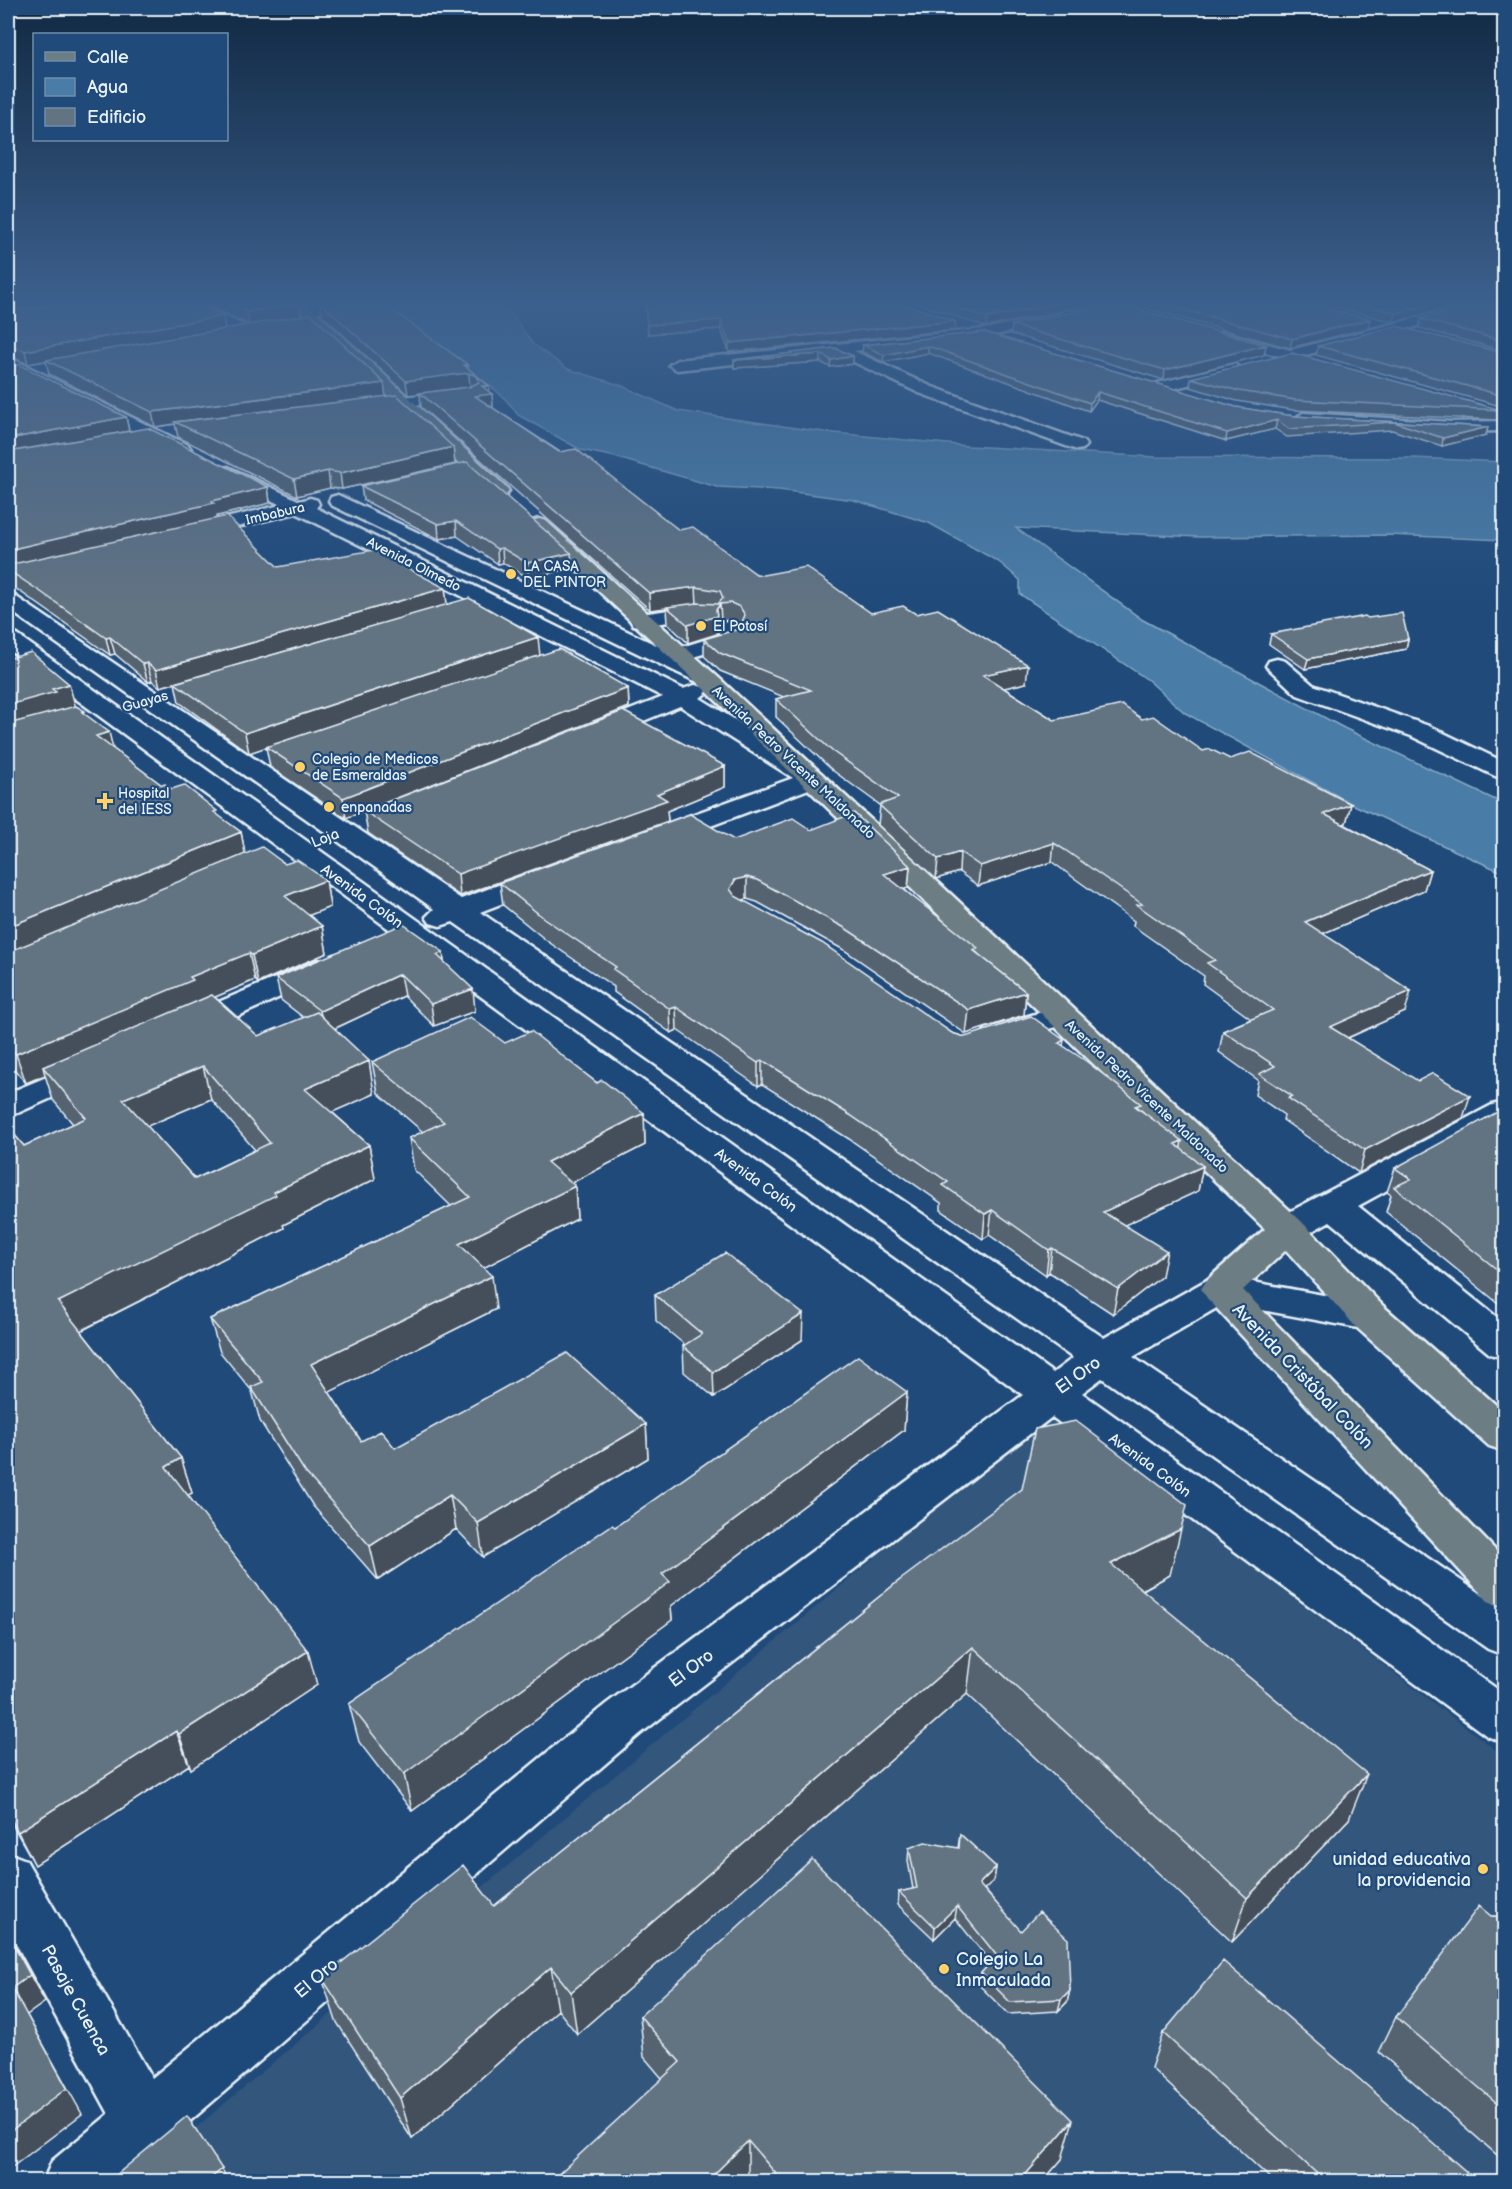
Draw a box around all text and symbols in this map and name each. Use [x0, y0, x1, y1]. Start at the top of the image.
legend [33, 33, 228, 141]
text: Calle [87, 47, 129, 68]
text: Agua [87, 77, 128, 98]
text: Edificio [87, 107, 146, 128]
street label: Imbabura [244, 498, 306, 529]
street label: Avenida Olmedo [364, 533, 464, 596]
place label: LA CASA DEL PINTOR [523, 558, 606, 591]
marker: LA CASA DEL PINTOR [504, 567, 518, 581]
place label: El Potosí [713, 618, 768, 635]
marker: El Potosí [694, 619, 708, 633]
street label: Avenida Pedro Vicente Maldonado [709, 682, 879, 843]
street label: Guayas [120, 687, 170, 716]
place label: Colegio de Medicos de Esmeraldas [312, 751, 439, 784]
marker: Colegio de Medicos de Esmeraldas [293, 760, 307, 774]
place label: Hospital del IESS [118, 785, 172, 818]
marker: Hospital del IESS [96, 792, 114, 810]
place label: enpanadas [341, 799, 412, 816]
marker: enpanadas [322, 800, 336, 814]
street label: Loja [308, 824, 342, 852]
street label: Avenida Colón [317, 860, 407, 933]
street label: Avenida Pedro Vicente Maldonado [1062, 1016, 1232, 1177]
street label: Avenida Colón [711, 1144, 801, 1217]
street label: Avenida Cristóbal Colón [1228, 1299, 1377, 1453]
street label: El Oro [1052, 1352, 1105, 1399]
street label: Avenida Colón [1105, 1429, 1195, 1502]
street label: El Oro [665, 1645, 718, 1692]
place label: unidad educativa la providencia [1332, 1849, 1471, 1891]
marker: unidad educativa la providencia [1476, 1862, 1490, 1876]
street label: Pasaje Cuenca [37, 1941, 115, 2059]
place label: Colegio La Inmaculada [956, 1949, 1051, 1991]
street label: El Oro [290, 1954, 343, 2003]
marker: Colegio La Inmaculada [937, 1962, 951, 1976]

